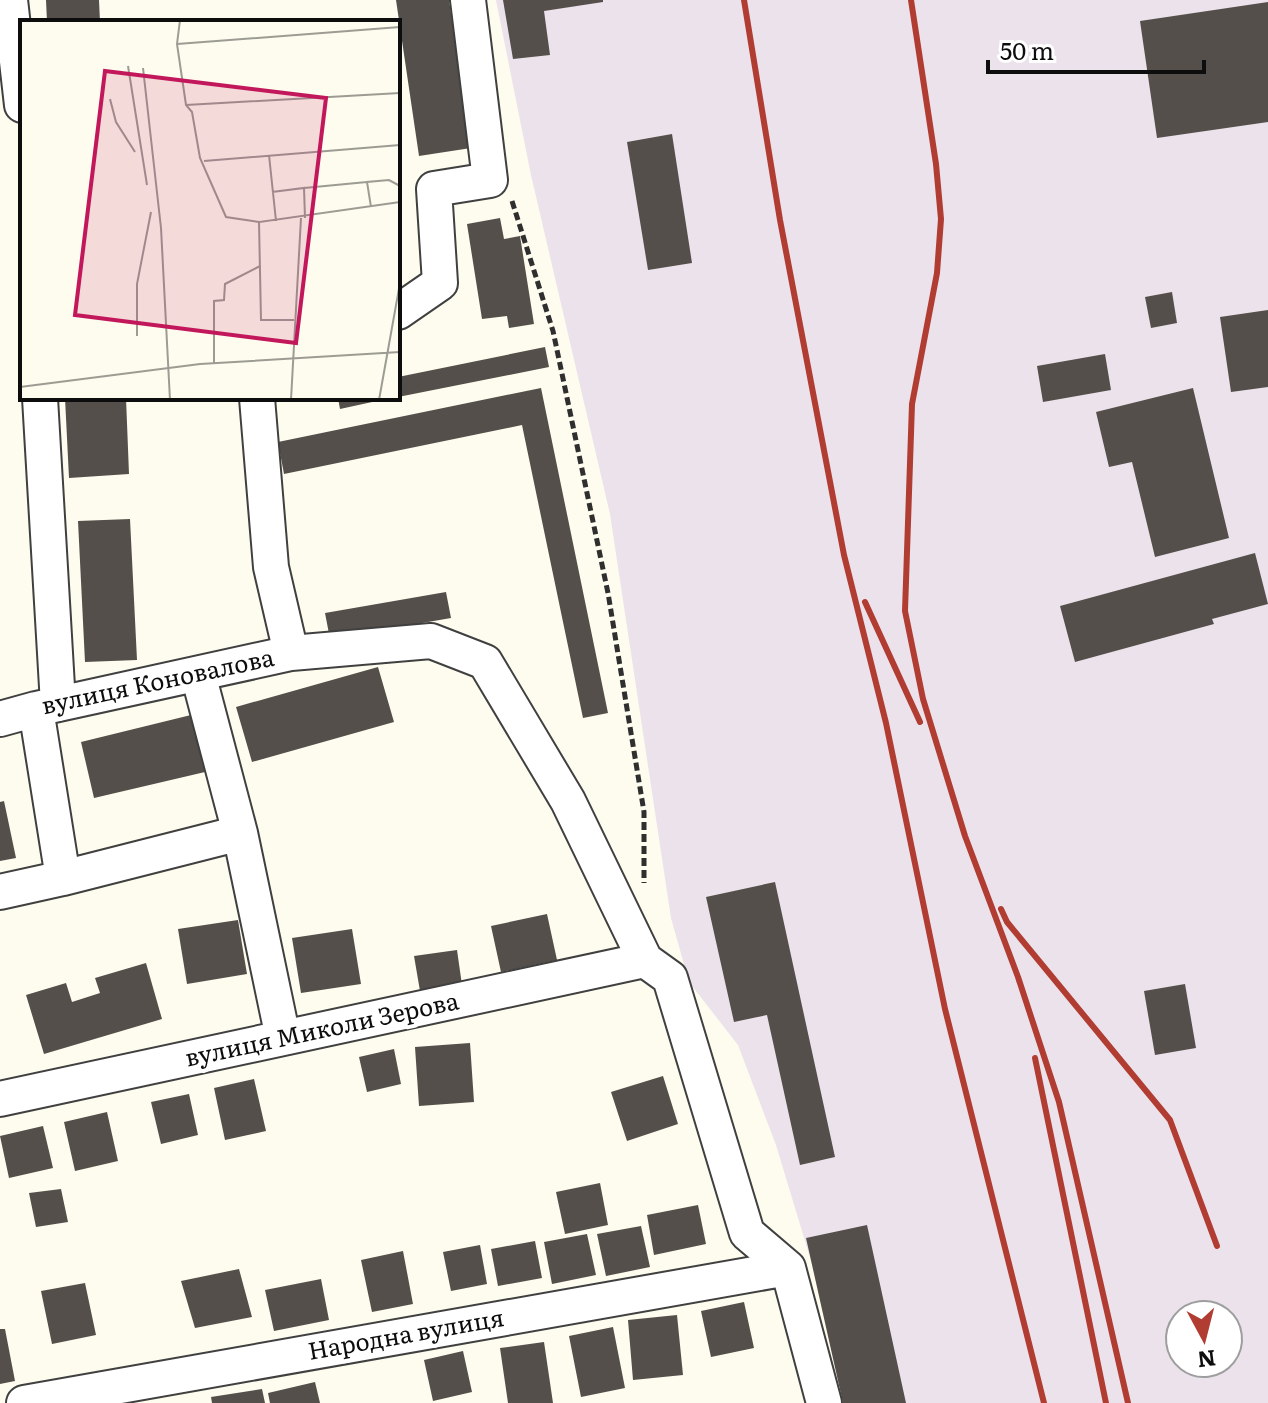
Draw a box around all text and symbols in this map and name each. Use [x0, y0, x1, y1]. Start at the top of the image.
inset map [20, 20, 400, 400]
scale bar [988, 24, 1204, 74]
text: 50 m [1000, 32, 1054, 67]
street label: вулиця Коновалова [38, 638, 277, 721]
street label: вулиця Миколи Зерова [181, 981, 462, 1074]
street label: Народна вулиця [305, 1298, 506, 1367]
north arrow [1164, 1299, 1244, 1379]
text: N [1195, 1343, 1218, 1378]

